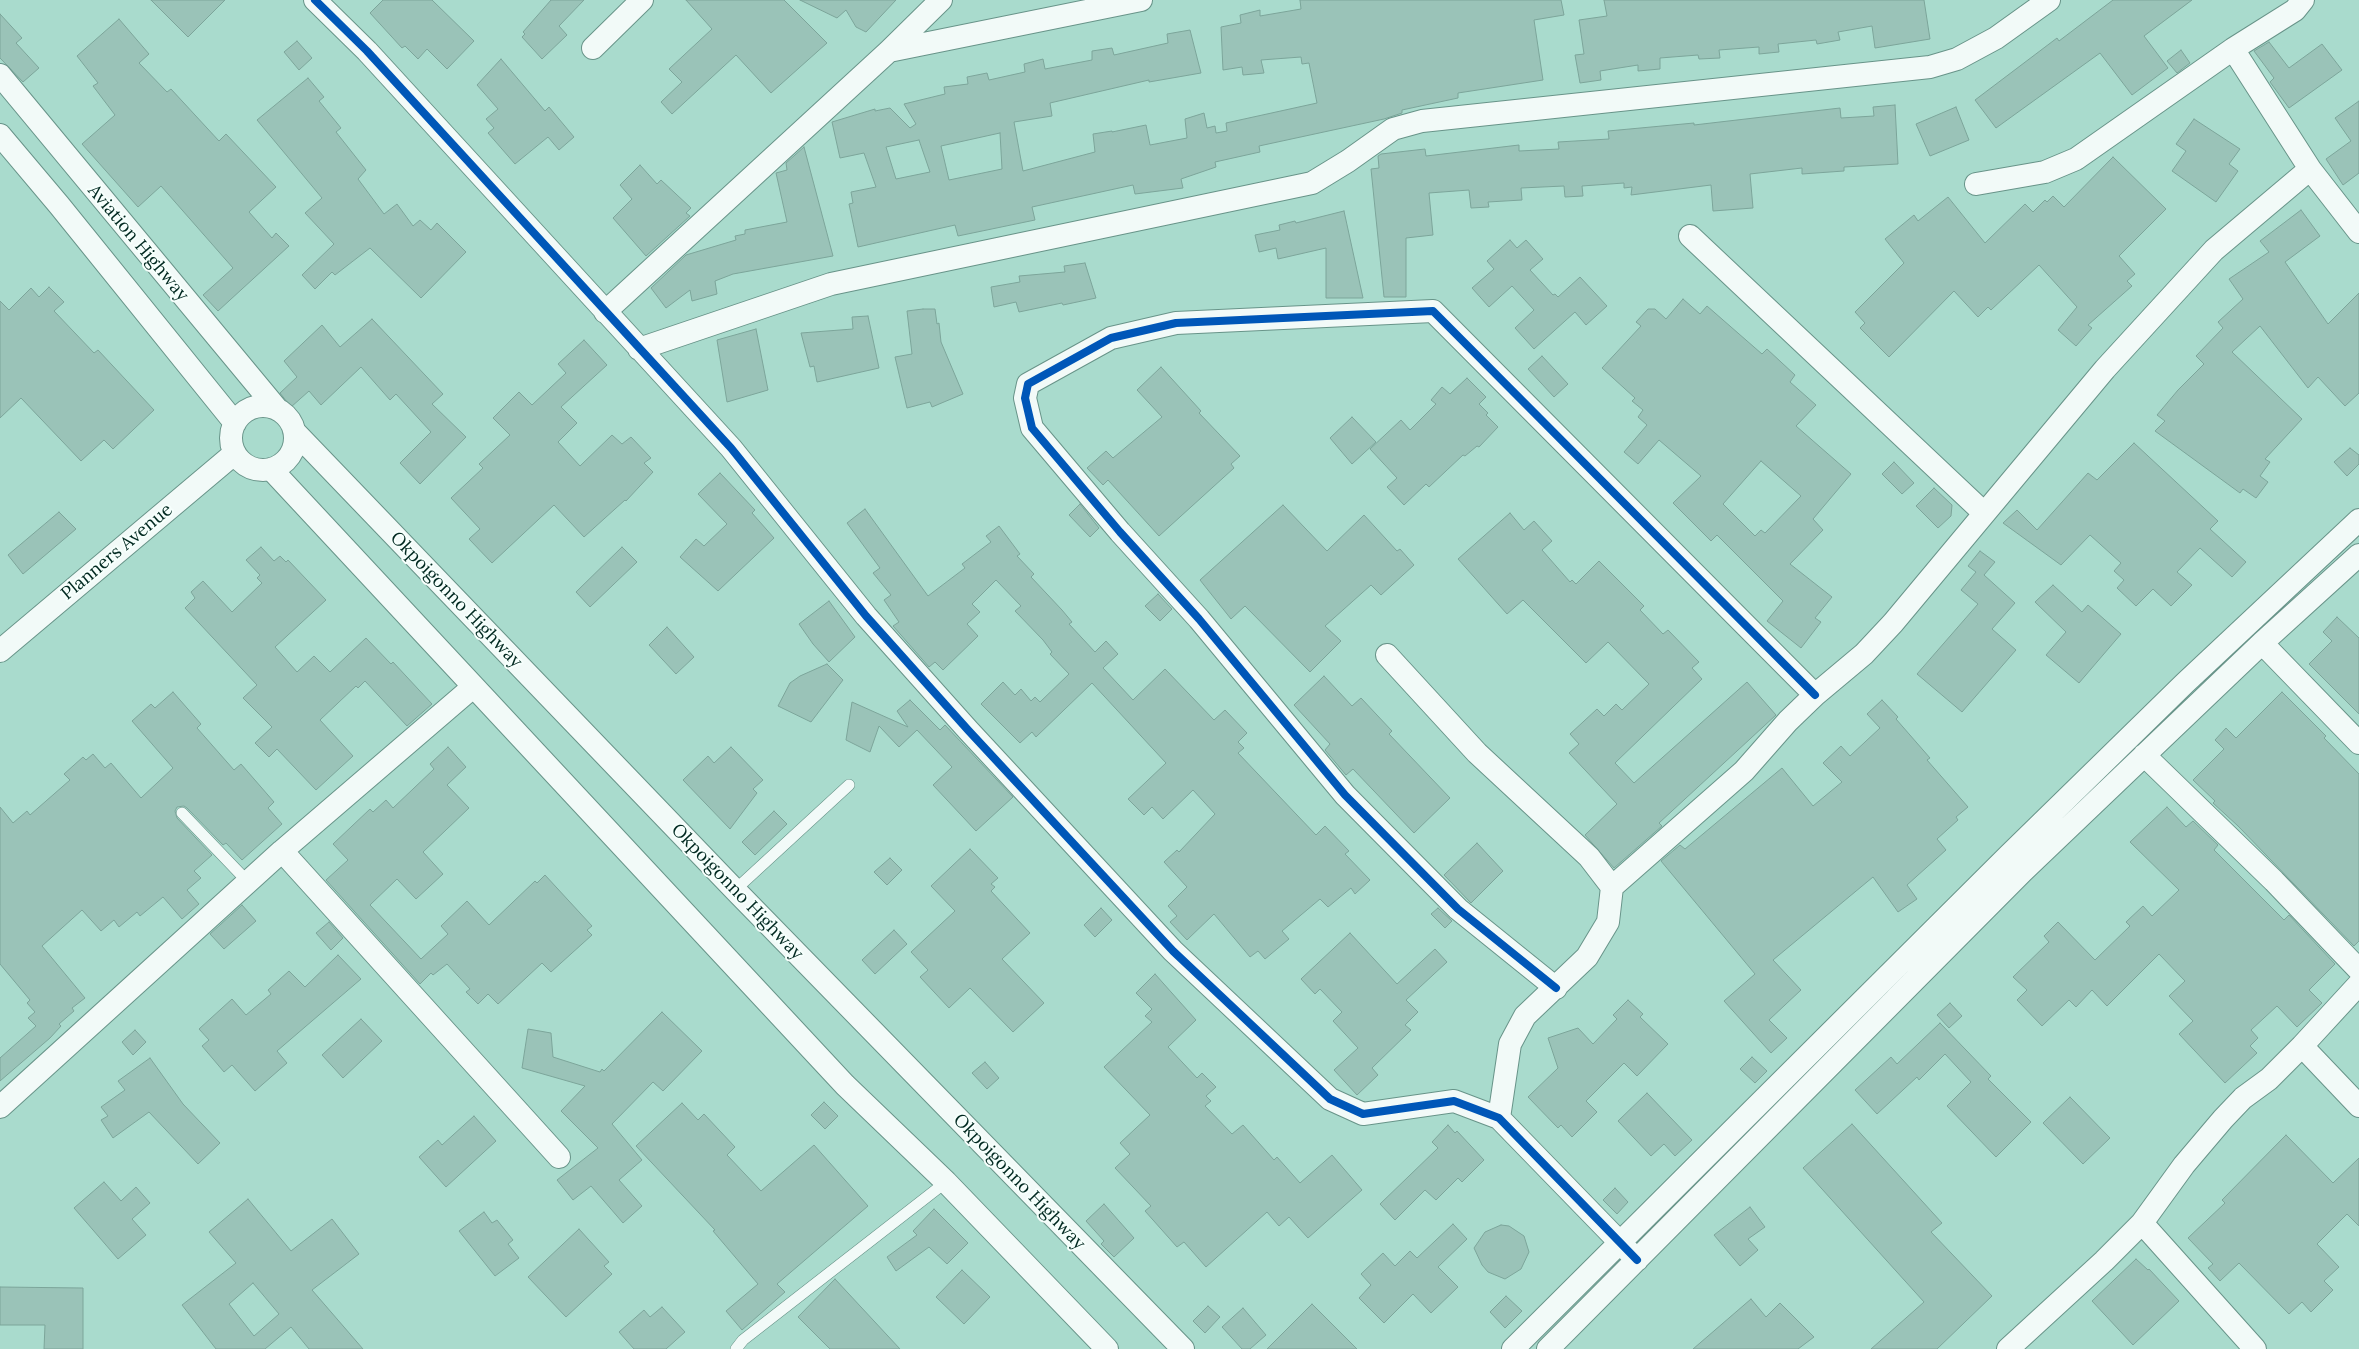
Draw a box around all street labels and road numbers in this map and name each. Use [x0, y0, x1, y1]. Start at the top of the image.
street label: Aviation Highway [83, 180, 193, 306]
street label: Planners Avenue [57, 499, 177, 605]
street label: Okpoigonno Highway [385, 528, 527, 672]
street label: Okpoigonno Highway [666, 820, 808, 964]
street label: Okpoigonno Highway [948, 1110, 1090, 1254]

